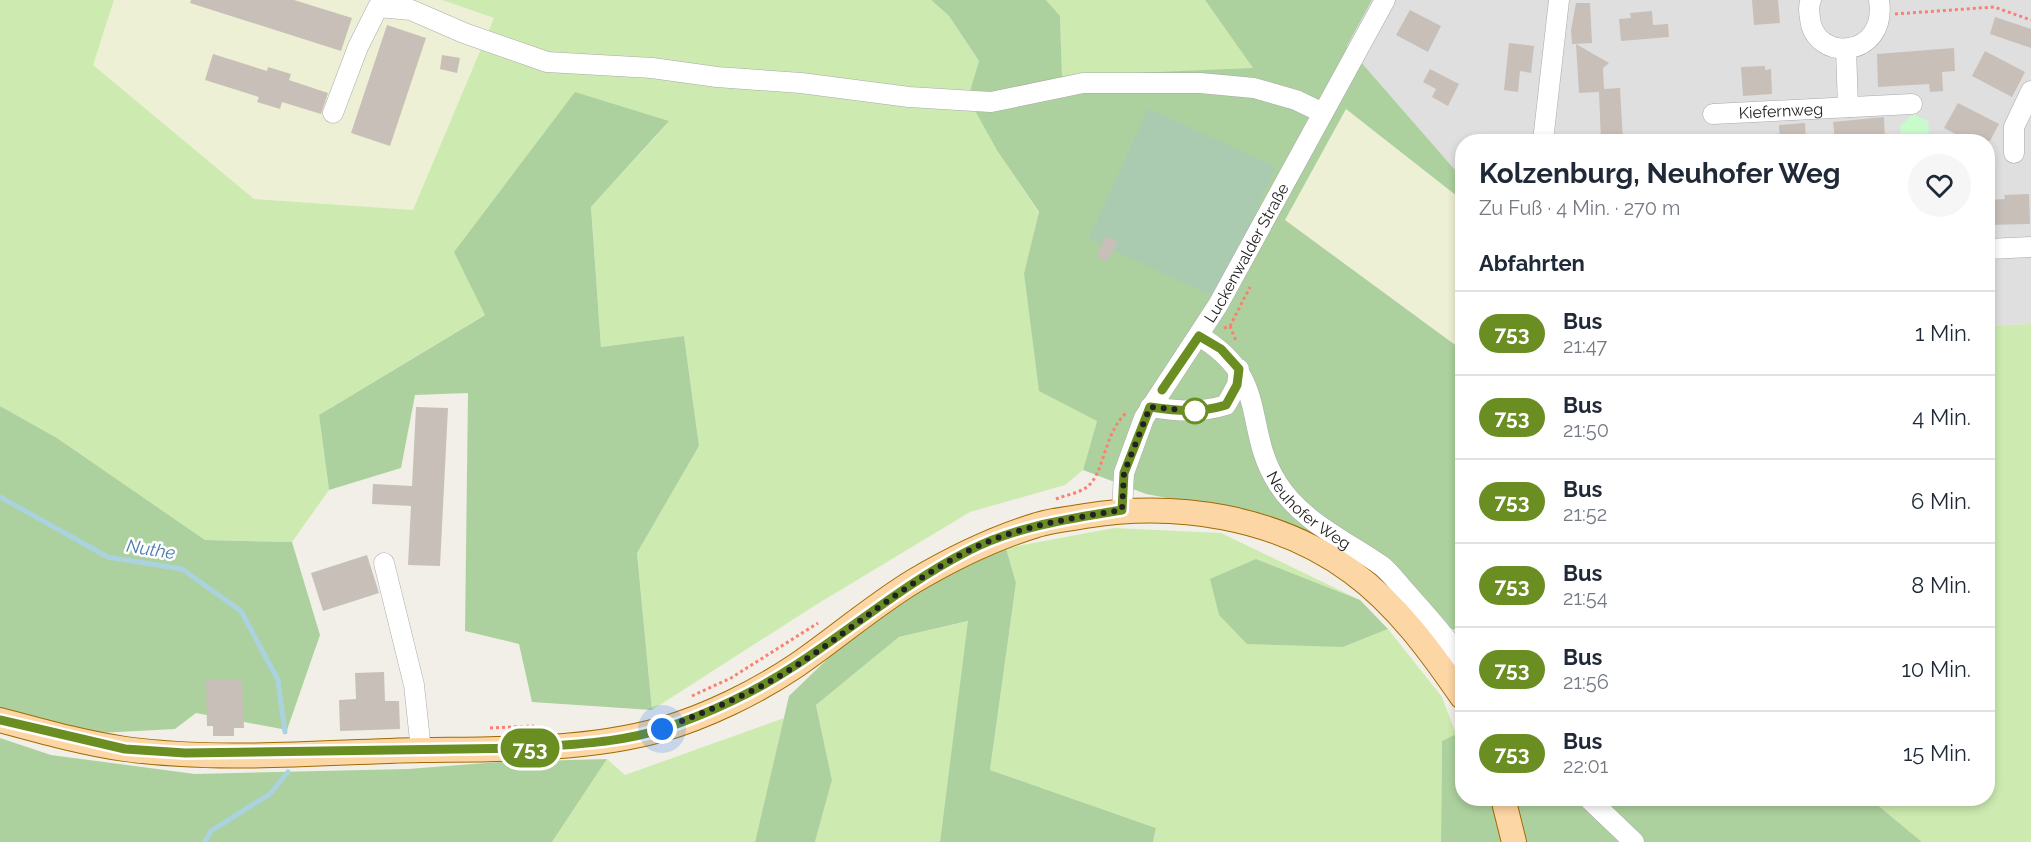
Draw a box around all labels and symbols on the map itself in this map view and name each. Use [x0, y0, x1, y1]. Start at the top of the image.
street label: Kiefernweg [1738, 99, 1824, 122]
street label: Luckenwalder Straße [1200, 180, 1292, 326]
unlabelled marker [1182, 398, 1208, 424]
street label: Neuhofer Weg [1263, 468, 1354, 553]
water label: Nuthe [125, 535, 177, 563]
your location [647, 714, 677, 744]
line badge: 753 [496, 728, 564, 768]

